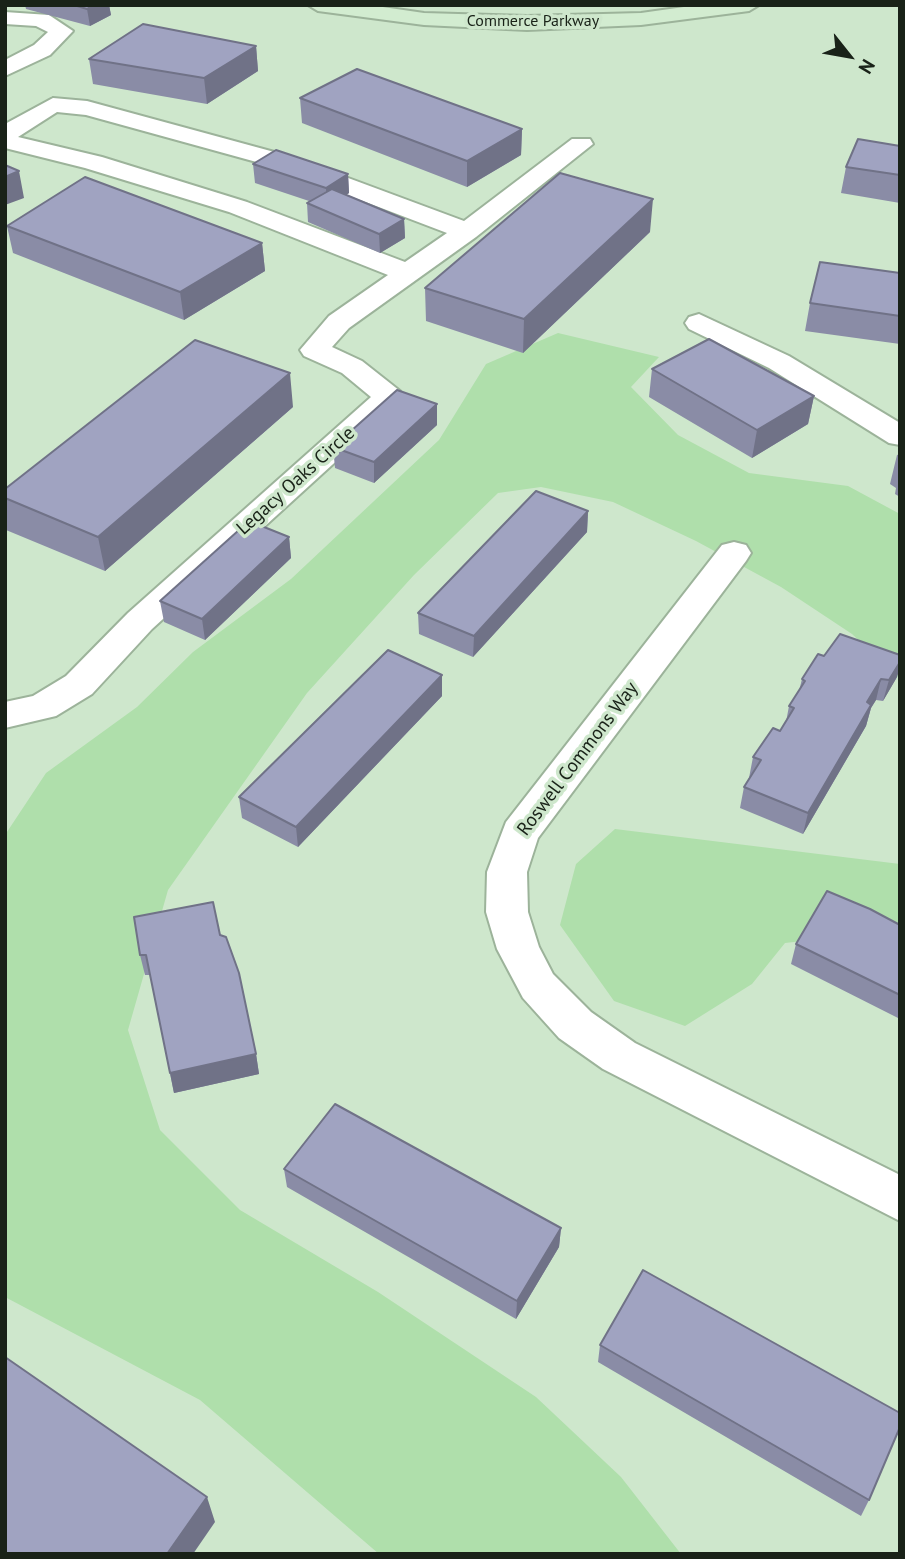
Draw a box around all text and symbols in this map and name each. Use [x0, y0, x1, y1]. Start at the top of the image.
street label: Commerce Parkway [467, 11, 599, 31]
north arrow [814, 21, 884, 91]
text: N [854, 55, 881, 78]
street label: Legacy Oaks Circle [232, 422, 360, 540]
street label: Roswell Commons Way [513, 678, 643, 840]

